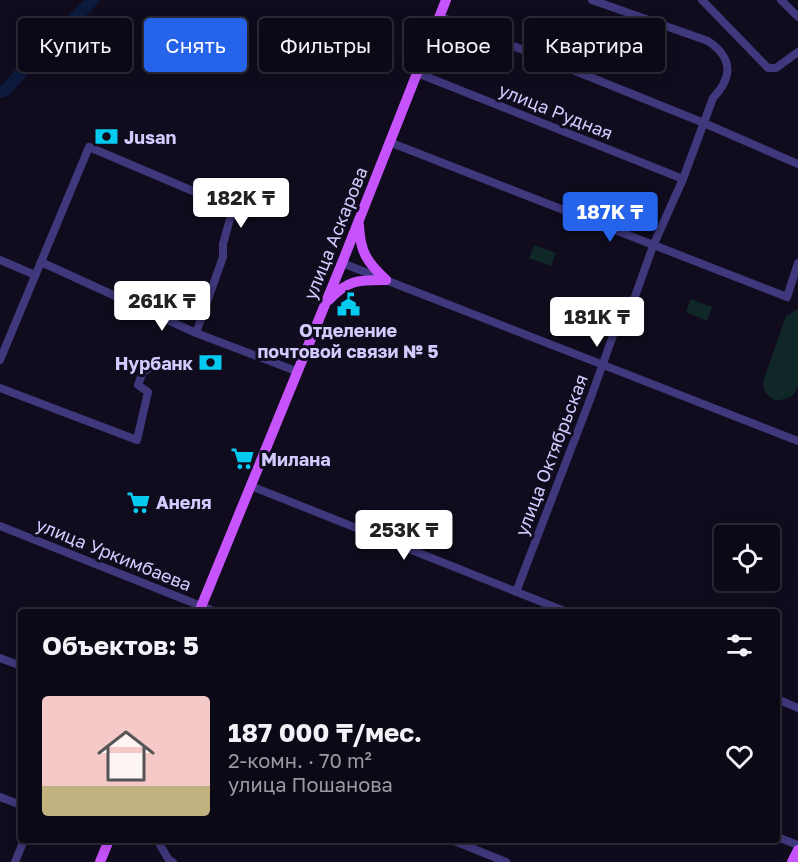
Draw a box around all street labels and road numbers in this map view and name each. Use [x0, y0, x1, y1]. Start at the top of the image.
street label: улица Рудная [496, 78, 616, 144]
street label: улица Аскарова [298, 163, 372, 303]
street label: улица Октябрьская [510, 371, 592, 539]
street label: улица Уркимбаева [33, 513, 195, 595]

